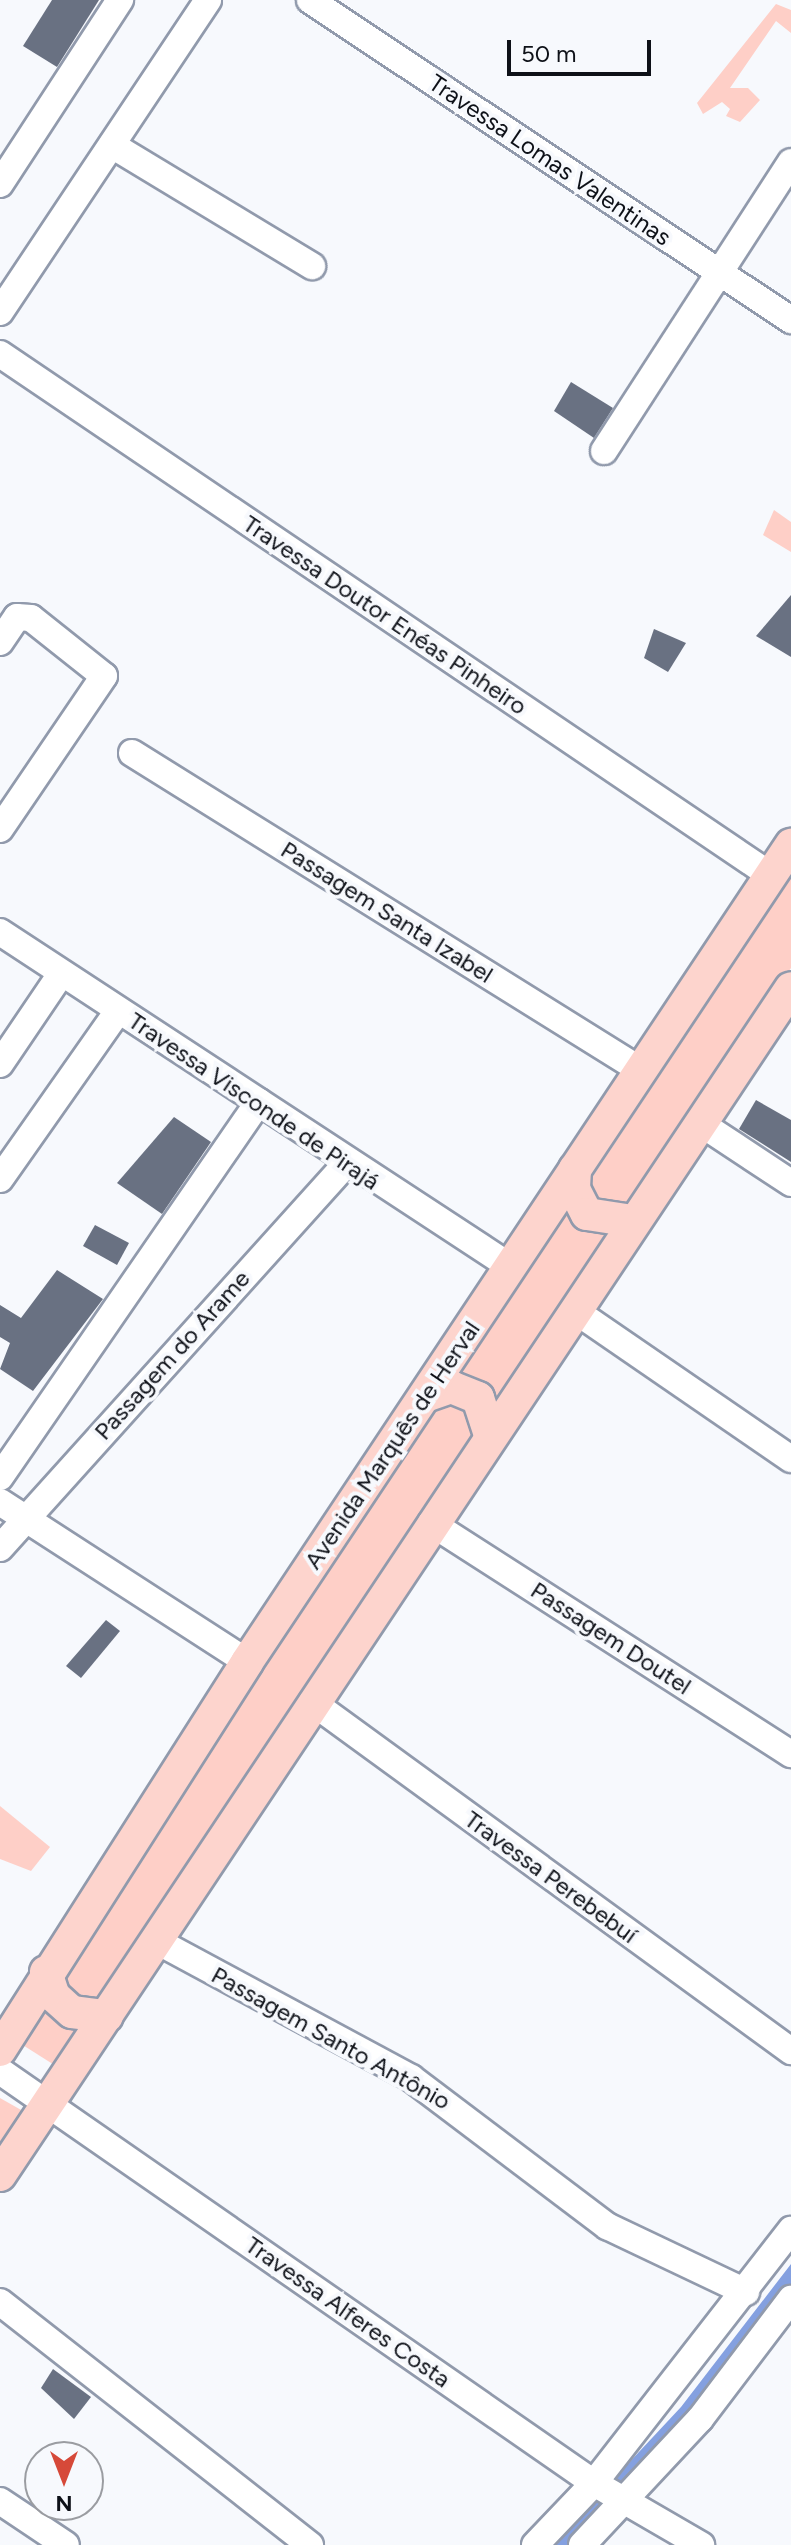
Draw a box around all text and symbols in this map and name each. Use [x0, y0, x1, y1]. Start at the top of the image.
scale bar [511, 24, 655, 74]
text: 50 m [521, 39, 577, 68]
street label: Travessa Lomas Valentinas [424, 68, 676, 252]
street label: Travessa Doutor Enéas Pinheiro [238, 509, 532, 721]
street label: Passagem Santa Izabel [276, 835, 498, 989]
street label: Travessa Visconde de Pirajá [123, 1006, 385, 1196]
street label: Passagem do Arame [88, 1264, 256, 1446]
street label: Avenida Marquês de Herval [298, 1316, 486, 1574]
street label: Passagem Doutel [525, 1575, 697, 1701]
street label: Travessa Perebebuí [459, 1805, 643, 1949]
street label: Passagem Santo Antônio [207, 1960, 455, 2116]
street label: Travessa Alferes Costa [240, 2230, 456, 2394]
north arrow [24, 2441, 104, 2521]
text: N [56, 2490, 73, 2517]

